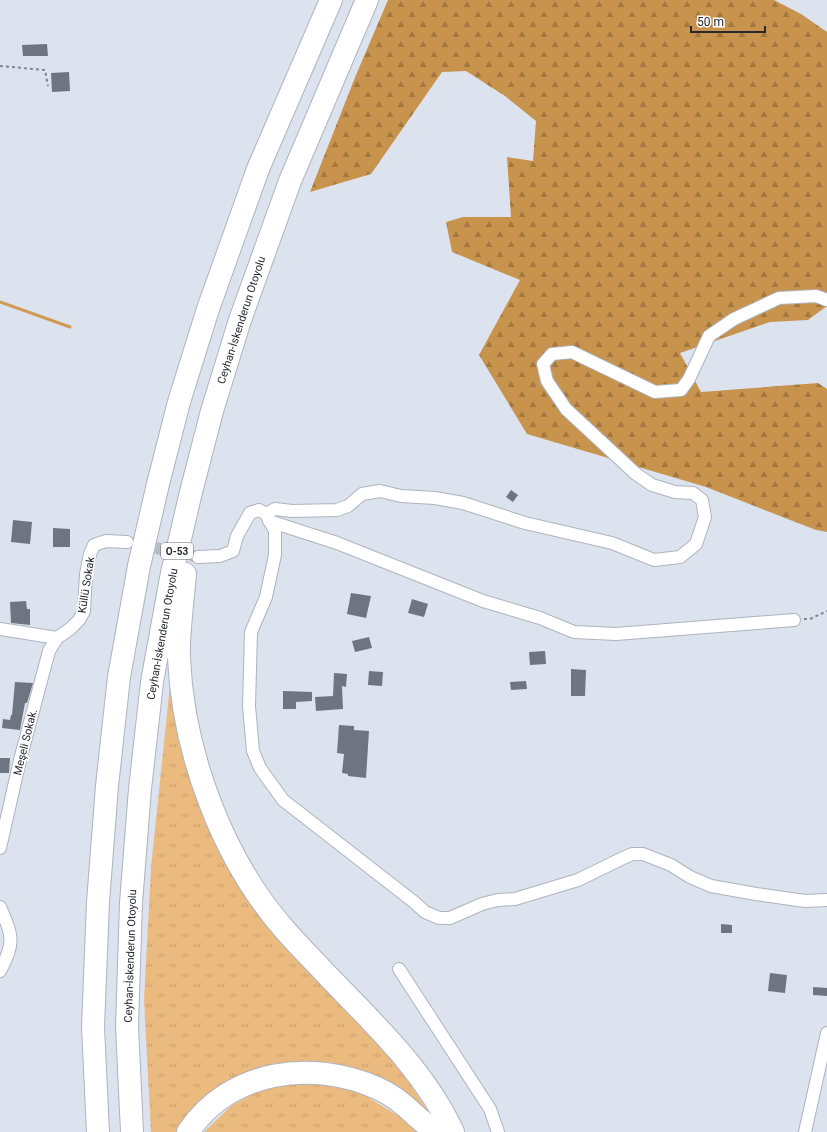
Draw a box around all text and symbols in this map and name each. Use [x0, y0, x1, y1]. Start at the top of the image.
scale bar [691, 8, 765, 34]
text: 50 m [697, 15, 724, 29]
street label: Ceyhan-İskenderun Otoyolu [215, 255, 268, 386]
road number: O-53 [161, 543, 193, 559]
street label: Küllü Sokak [76, 556, 97, 614]
street label: Ceyhan-İskenderun Otoyolu [145, 567, 180, 701]
street label: Meşeli Sokak. [11, 708, 40, 777]
street label: Ceyhan-İskenderun Otoyolu [122, 889, 139, 1023]

